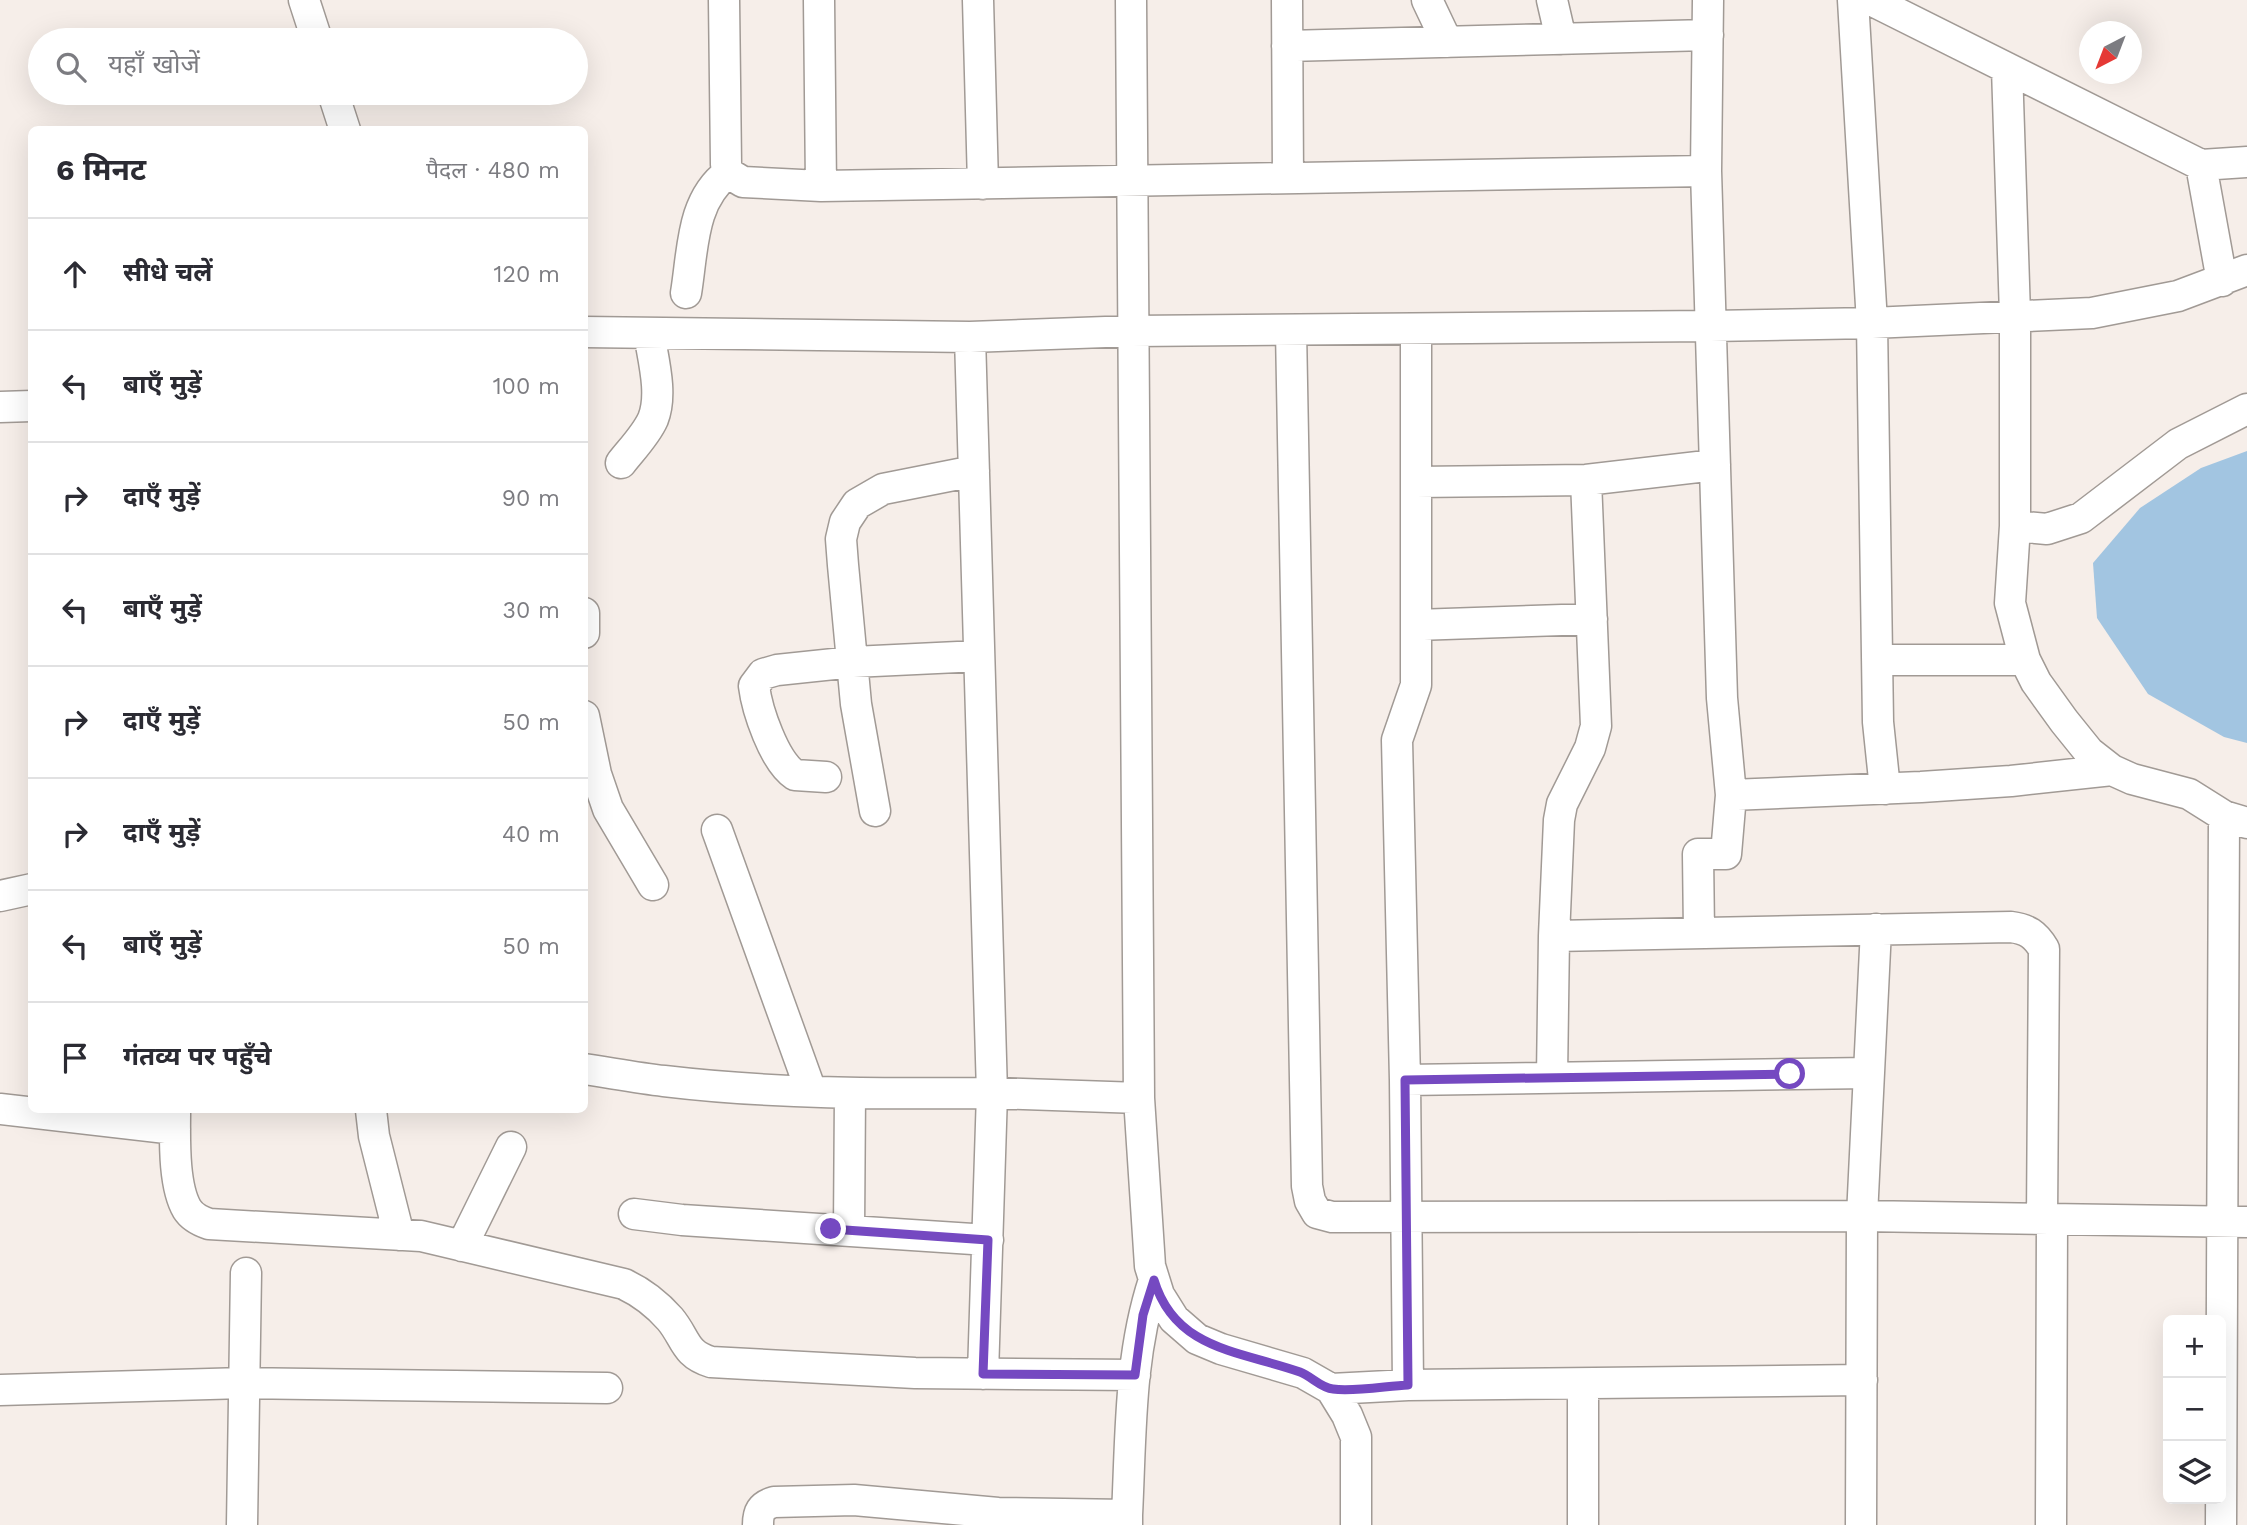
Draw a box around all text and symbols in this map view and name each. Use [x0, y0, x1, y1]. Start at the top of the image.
north arrow [2079, 21, 2142, 84]
search box [28, 28, 588, 105]
icon: search [52, 48, 90, 86]
text: यहाँ खोजें [108, 49, 200, 79]
text: 6 मिनट [56, 152, 146, 187]
text: पैदल · 480 m [426, 157, 560, 184]
icon: ahead [56, 255, 94, 293]
text: सीधे चलें [123, 257, 212, 287]
text: 120 m [494, 261, 560, 288]
icon: left [56, 367, 94, 405]
text: बाएँ मुड़ें [123, 369, 202, 399]
text: 100 m [493, 373, 560, 400]
icon: right [56, 479, 94, 517]
text: दाएँ मुड़ें [123, 481, 200, 511]
text: 90 m [502, 485, 560, 512]
icon: left [56, 591, 94, 629]
text: बाएँ मुड़ें [123, 593, 202, 623]
text: 30 m [503, 597, 560, 624]
icon: right [56, 703, 94, 741]
text: दाएँ मुड़ें [123, 705, 200, 735]
text: 50 m [503, 709, 560, 736]
icon: right [56, 815, 94, 853]
text: दाएँ मुड़ें [123, 817, 200, 847]
text: 40 m [502, 821, 560, 848]
icon: left [56, 927, 94, 965]
text: बाएँ मुड़ें [123, 929, 202, 959]
text: 50 m [503, 933, 560, 960]
icon: arrive [56, 1039, 94, 1077]
text: गंतव्य पर पहुँचे [123, 1041, 272, 1071]
route start [1774, 1058, 1805, 1089]
route end [815, 1213, 846, 1244]
map controls [2163, 1315, 2226, 1504]
button: + [2163, 1315, 2226, 1378]
button: − [2163, 1378, 2226, 1441]
button: layers [2163, 1441, 2226, 1504]

